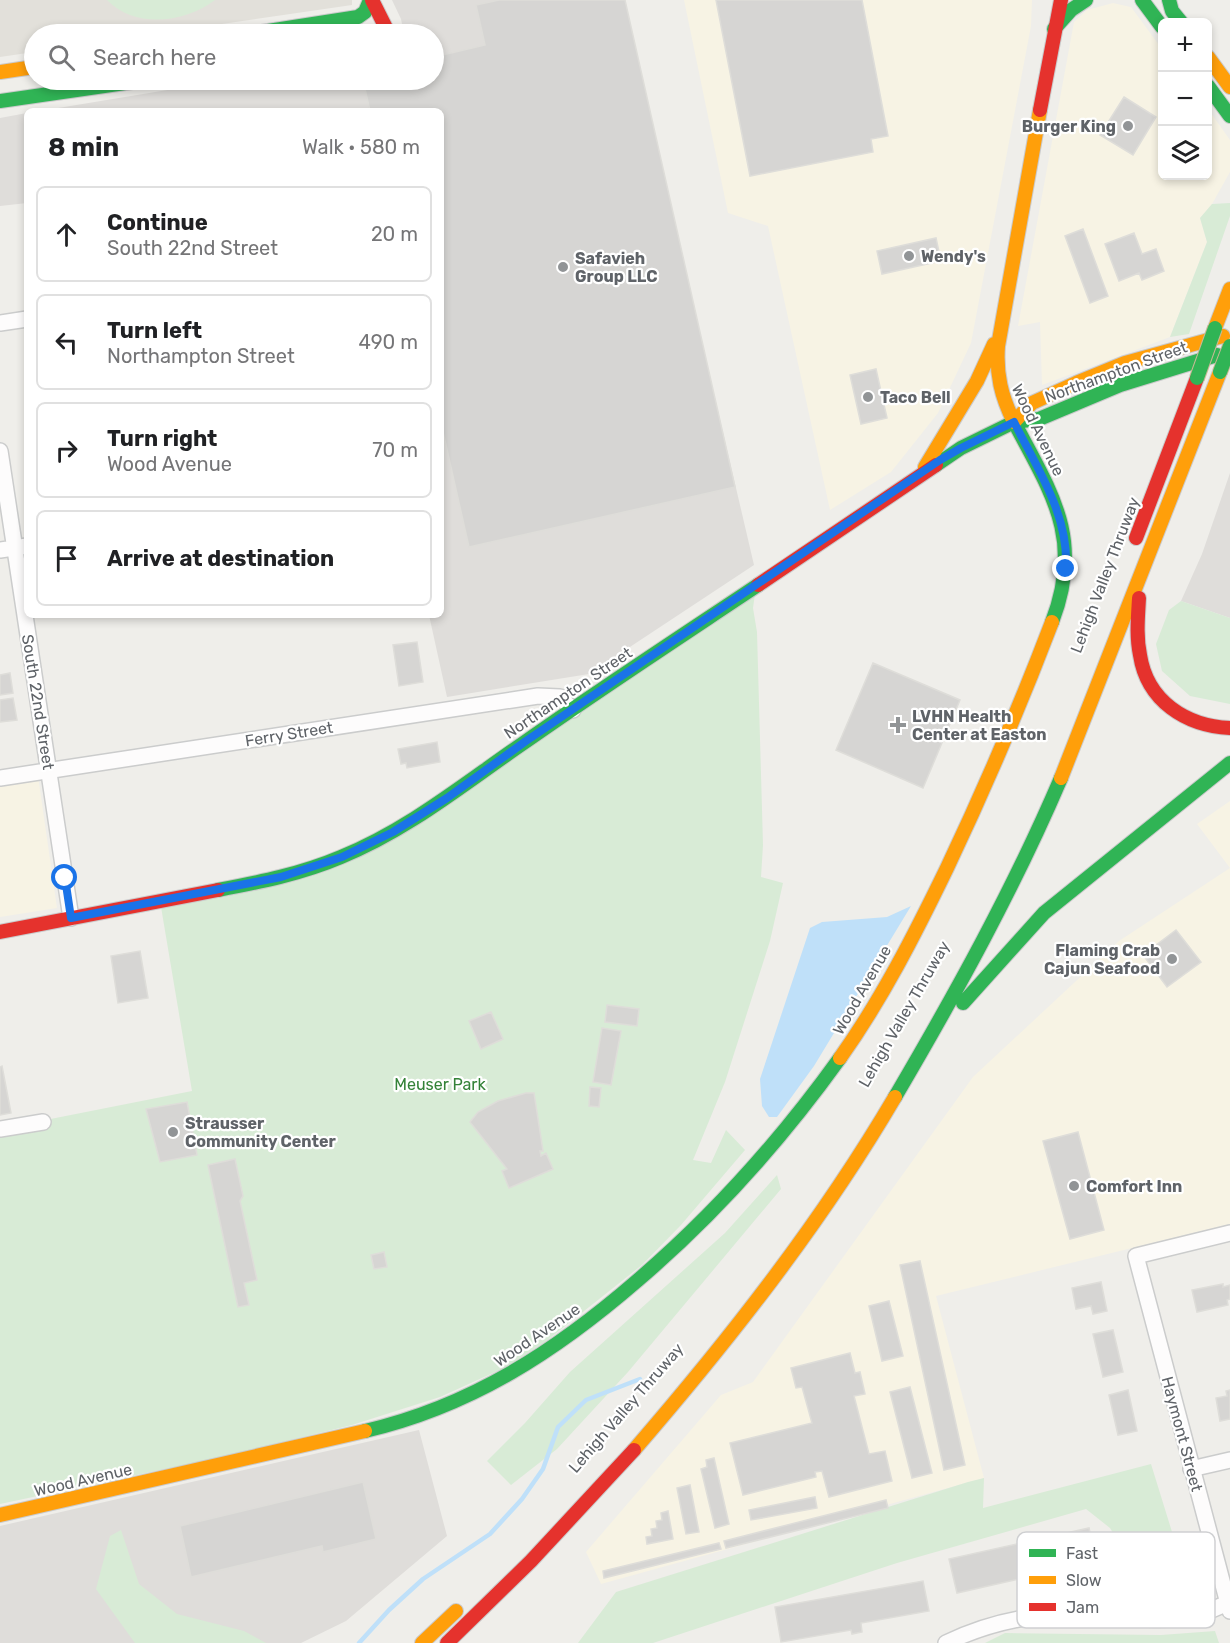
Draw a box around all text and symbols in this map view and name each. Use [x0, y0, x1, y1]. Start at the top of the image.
map controls [1158, 18, 1212, 180]
button: + [1158, 18, 1212, 72]
search box [24, 24, 444, 90]
icon: search [45, 41, 78, 74]
text: Search here [93, 44, 216, 71]
button: − [1158, 72, 1212, 126]
place label: Burger King [1022, 117, 1116, 136]
marker: Burger King [1121, 119, 1135, 133]
button: layers [1158, 126, 1212, 180]
text: 8 min [48, 132, 119, 163]
text: Walk · 580 m [302, 135, 420, 159]
text: Continue [107, 209, 208, 236]
icon: ahead [50, 218, 83, 251]
text: 20 m [371, 222, 418, 246]
text: South 22nd Street [107, 236, 278, 260]
place label: Wendy's [921, 247, 986, 266]
place label: Safavieh Group LLC [575, 249, 657, 286]
marker: Wendy's [902, 249, 916, 263]
marker: Safavieh Group LLC [556, 260, 570, 274]
text: Turn left [107, 317, 202, 344]
icon: left [50, 326, 83, 359]
text: 490 m [359, 330, 418, 354]
street label: Northampton Street [1042, 337, 1190, 407]
text: Northampton Street [107, 344, 295, 368]
street label: Wood Avenue [1008, 381, 1068, 479]
place label: Taco Bell [880, 388, 951, 407]
marker: Taco Bell [861, 390, 875, 404]
text: Turn right [107, 425, 217, 452]
icon: right [50, 434, 83, 467]
text: 70 m [372, 438, 418, 462]
text: Wood Avenue [107, 452, 232, 476]
street label: Lehigh Valley Thruway [1066, 494, 1144, 656]
icon: arrive [50, 542, 83, 575]
text: Arrive at destination [107, 545, 334, 572]
route end [1052, 555, 1078, 581]
street label: South 22nd Street [18, 633, 58, 771]
street label: Northampton Street [500, 643, 636, 743]
place label: LVHN Health Center at Easton [912, 707, 1047, 744]
marker: LVHN Health Center at Easton [889, 716, 907, 734]
street label: Ferry Street [244, 718, 334, 750]
route start [51, 864, 77, 890]
street label: Lehigh Valley Thruway [854, 937, 954, 1090]
place label: Flaming Crab Cajun Seafood [1044, 941, 1160, 978]
street label: Wood Avenue [829, 942, 895, 1038]
marker: Flaming Crab Cajun Seafood [1165, 952, 1179, 966]
park label: Meuser Park [394, 1075, 486, 1094]
place label: Strausser Community Center [185, 1114, 336, 1151]
marker: Strausser Community Center [166, 1125, 180, 1139]
place label: Comfort Inn [1086, 1177, 1182, 1196]
marker: Comfort Inn [1067, 1179, 1081, 1193]
street label: Wood Avenue [490, 1299, 584, 1371]
street label: Lehigh Valley Thruway [565, 1339, 688, 1477]
street label: Haymont Street [1158, 1374, 1206, 1494]
street label: Wood Avenue [32, 1459, 134, 1500]
legend [1017, 1532, 1215, 1628]
text: Fast [1066, 1544, 1098, 1563]
text: Slow [1066, 1571, 1102, 1590]
text: Jam [1066, 1598, 1099, 1617]

